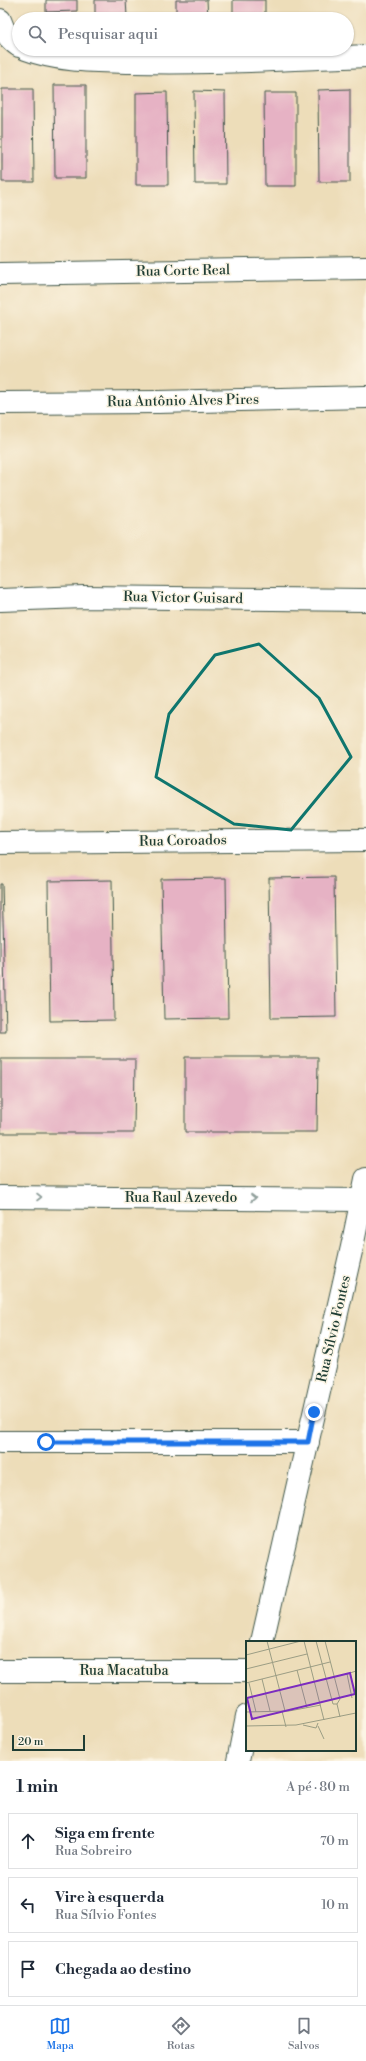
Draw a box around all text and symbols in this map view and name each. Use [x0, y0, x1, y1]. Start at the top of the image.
search box [12, 12, 354, 56]
icon: search [26, 23, 48, 45]
text: Pesquisar aqui [58, 25, 158, 44]
street label: Rua Corte Real [136, 261, 230, 281]
street label: Rua Antônio Alves Pires [107, 391, 259, 411]
street label: Rua Victor Guisard [123, 588, 243, 608]
street label: Rua Coroados [139, 831, 227, 851]
street label: Rua Raul Azevedo [125, 1189, 237, 1207]
one-way arrow [36, 1193, 42, 1201]
one-way arrow [250, 1194, 256, 1202]
street label: Rua Sílvio Fontes [313, 1274, 355, 1384]
route end [305, 1403, 323, 1421]
route start [37, 1433, 55, 1451]
inset map [246, 1641, 356, 1751]
street label: Rua Macatuba [79, 1662, 170, 1680]
scale bar [12, 1733, 85, 1752]
text: 20 m [18, 1735, 43, 1749]
text: 1 min [16, 1776, 58, 1798]
text: A pé · 80 m [286, 1779, 350, 1795]
text: Siga em frente [55, 1824, 155, 1843]
icon: ahead [17, 1830, 39, 1852]
text: 70 m [320, 1833, 349, 1849]
text: Rua Sobreiro [55, 1843, 132, 1859]
text: Vire à esquerda [55, 1888, 164, 1907]
icon: left [17, 1894, 39, 1916]
text: 10 m [321, 1897, 349, 1913]
text: Rua Sílvio Fontes [55, 1907, 157, 1923]
icon: arrive [17, 1958, 39, 1980]
text: Chegada ao destino [55, 1960, 191, 1979]
tab: Mapa [47, 2015, 74, 2053]
tab: Rotas [167, 2015, 195, 2053]
tab: Salvos [288, 2015, 319, 2053]

